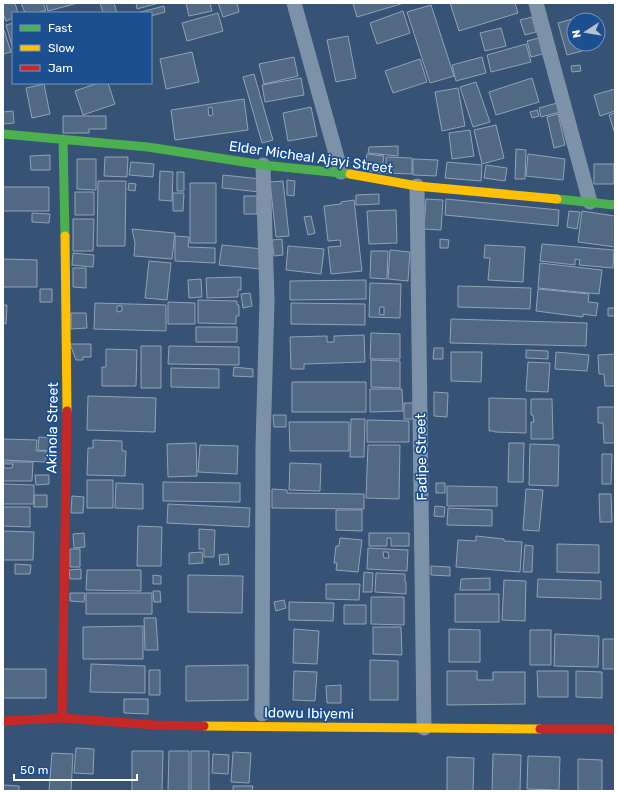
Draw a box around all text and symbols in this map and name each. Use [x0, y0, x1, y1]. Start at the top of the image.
legend [12, 12, 152, 84]
north arrow [566, 12, 606, 52]
text: Fast [48, 21, 72, 35]
text: N [570, 29, 584, 39]
text: Slow [48, 41, 75, 55]
text: Jam [48, 61, 73, 75]
street label: Elder Micheal Ajayi Street [228, 138, 394, 177]
street label: Akinola Street [43, 382, 62, 474]
street label: Fadipe Street [412, 413, 431, 501]
street label: Idowu Ibiyemi [264, 704, 354, 723]
scale bar [14, 756, 137, 782]
text: 50 m [20, 763, 48, 777]

